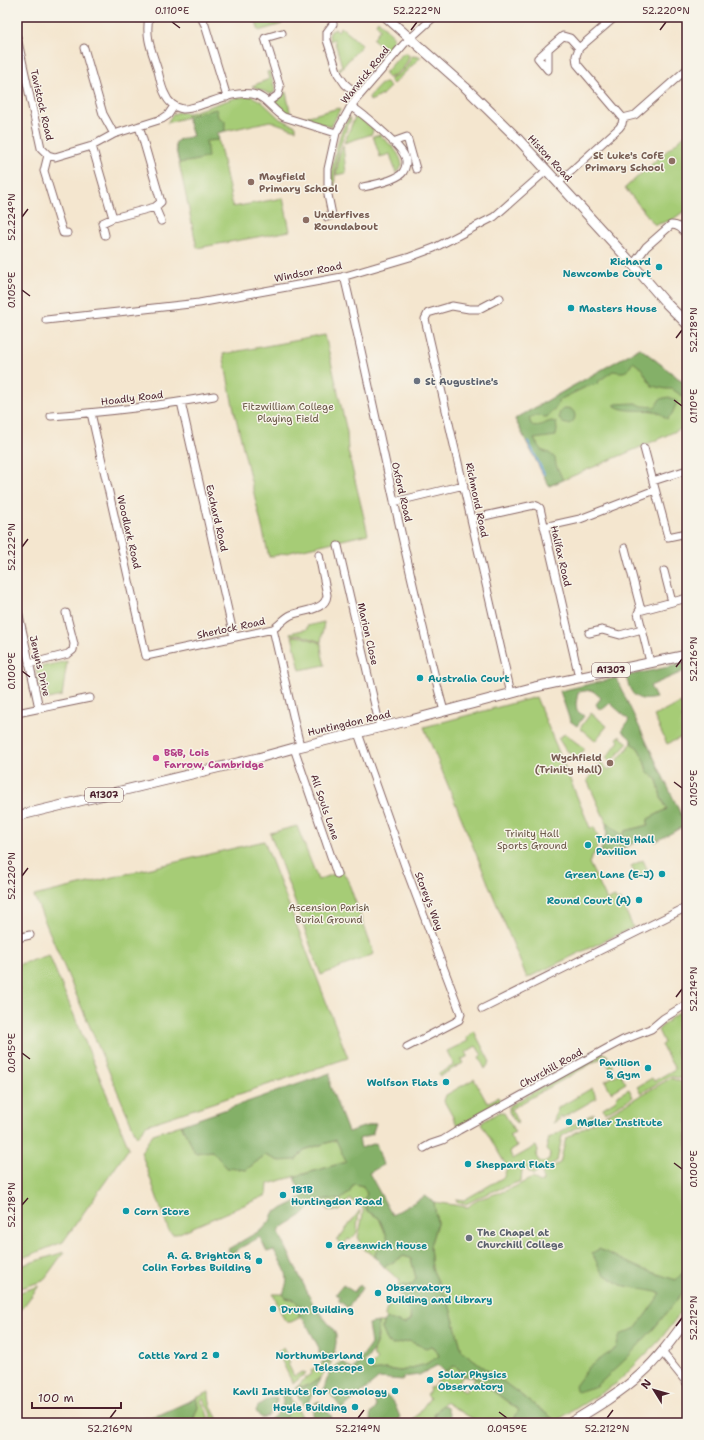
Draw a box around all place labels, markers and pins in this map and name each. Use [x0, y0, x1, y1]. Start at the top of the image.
place label: St Luke's CofE Primary School [585, 149, 665, 174]
marker: St Luke's CofE Primary School [667, 156, 677, 166]
place label: Mayfield Primary School [259, 170, 339, 195]
marker: Mayfield Primary School [246, 177, 256, 187]
place label: Underfives Roundabout [314, 208, 378, 233]
marker: Underfives Roundabout [301, 215, 311, 225]
place label: Richard Newcombe Court [563, 255, 651, 280]
marker: Richard Newcombe Court [654, 262, 664, 272]
place label: Masters House [579, 302, 657, 315]
marker: Masters House [566, 303, 576, 313]
place label: St Augustine's [425, 375, 498, 388]
marker: St Augustine's [412, 376, 422, 386]
place label: Australia Court [428, 672, 509, 685]
marker: Australia Court [415, 673, 425, 683]
place label: B&B, Lois Farrow, Cambridge [164, 746, 264, 771]
place label: Wychfield (Trinity Hall) [535, 751, 602, 776]
marker: B&B, Lois Farrow, Cambridge [151, 753, 161, 763]
marker: Wychfield (Trinity Hall) [605, 758, 615, 768]
place label: Trinity Hall Pavilion [596, 833, 655, 858]
marker: Trinity Hall Pavilion [583, 840, 593, 850]
place label: Green Lane (E-J) [565, 868, 654, 881]
marker: Green Lane (E-J) [657, 869, 667, 879]
place label: Round Court (A) [547, 894, 631, 907]
marker: Round Court (A) [634, 895, 644, 905]
place label: Pavilion & Gym [599, 1056, 640, 1081]
marker: Pavilion & Gym [643, 1063, 653, 1073]
place label: Wolfson Flats [367, 1076, 438, 1089]
marker: Wolfson Flats [441, 1077, 451, 1087]
place label: Møller Institute [577, 1116, 663, 1129]
marker: Møller Institute [564, 1117, 574, 1127]
place label: Sheppard Flats [476, 1158, 555, 1171]
marker: Sheppard Flats [463, 1159, 473, 1169]
place label: 181B Huntingdon Road [291, 1183, 382, 1208]
marker: 181B Huntingdon Road [278, 1190, 288, 1200]
place label: Corn Store [134, 1205, 190, 1218]
marker: Corn Store [121, 1206, 131, 1216]
place label: The Chapel at Churchill College [477, 1226, 564, 1251]
marker: The Chapel at Churchill College [464, 1233, 474, 1243]
place label: Greenwich House [337, 1239, 427, 1252]
marker: Greenwich House [324, 1240, 334, 1250]
place label: A. G. Brighton & Colin Forbes Building [142, 1249, 251, 1274]
marker: A. G. Brighton & Colin Forbes Building [254, 1256, 264, 1266]
place label: Observatory Building and Library [386, 1281, 492, 1306]
marker: Observatory Building and Library [373, 1288, 383, 1298]
place label: Drum Building [281, 1303, 354, 1316]
marker: Drum Building [268, 1304, 278, 1314]
place label: Cattle Yard 2 [138, 1349, 208, 1362]
place label: Northumberland Telescope [276, 1349, 363, 1374]
marker: Cattle Yard 2 [211, 1350, 221, 1360]
marker: Northumberland Telescope [366, 1356, 376, 1366]
place label: Solar Physics Observatory [438, 1368, 507, 1393]
marker: Solar Physics Observatory [425, 1375, 435, 1385]
place label: Kavli Institute for Cosmology [233, 1385, 387, 1398]
marker: Kavli Institute for Cosmology [390, 1386, 400, 1396]
place label: Hoyle Building [273, 1401, 347, 1414]
marker: Hoyle Building [350, 1402, 360, 1412]

